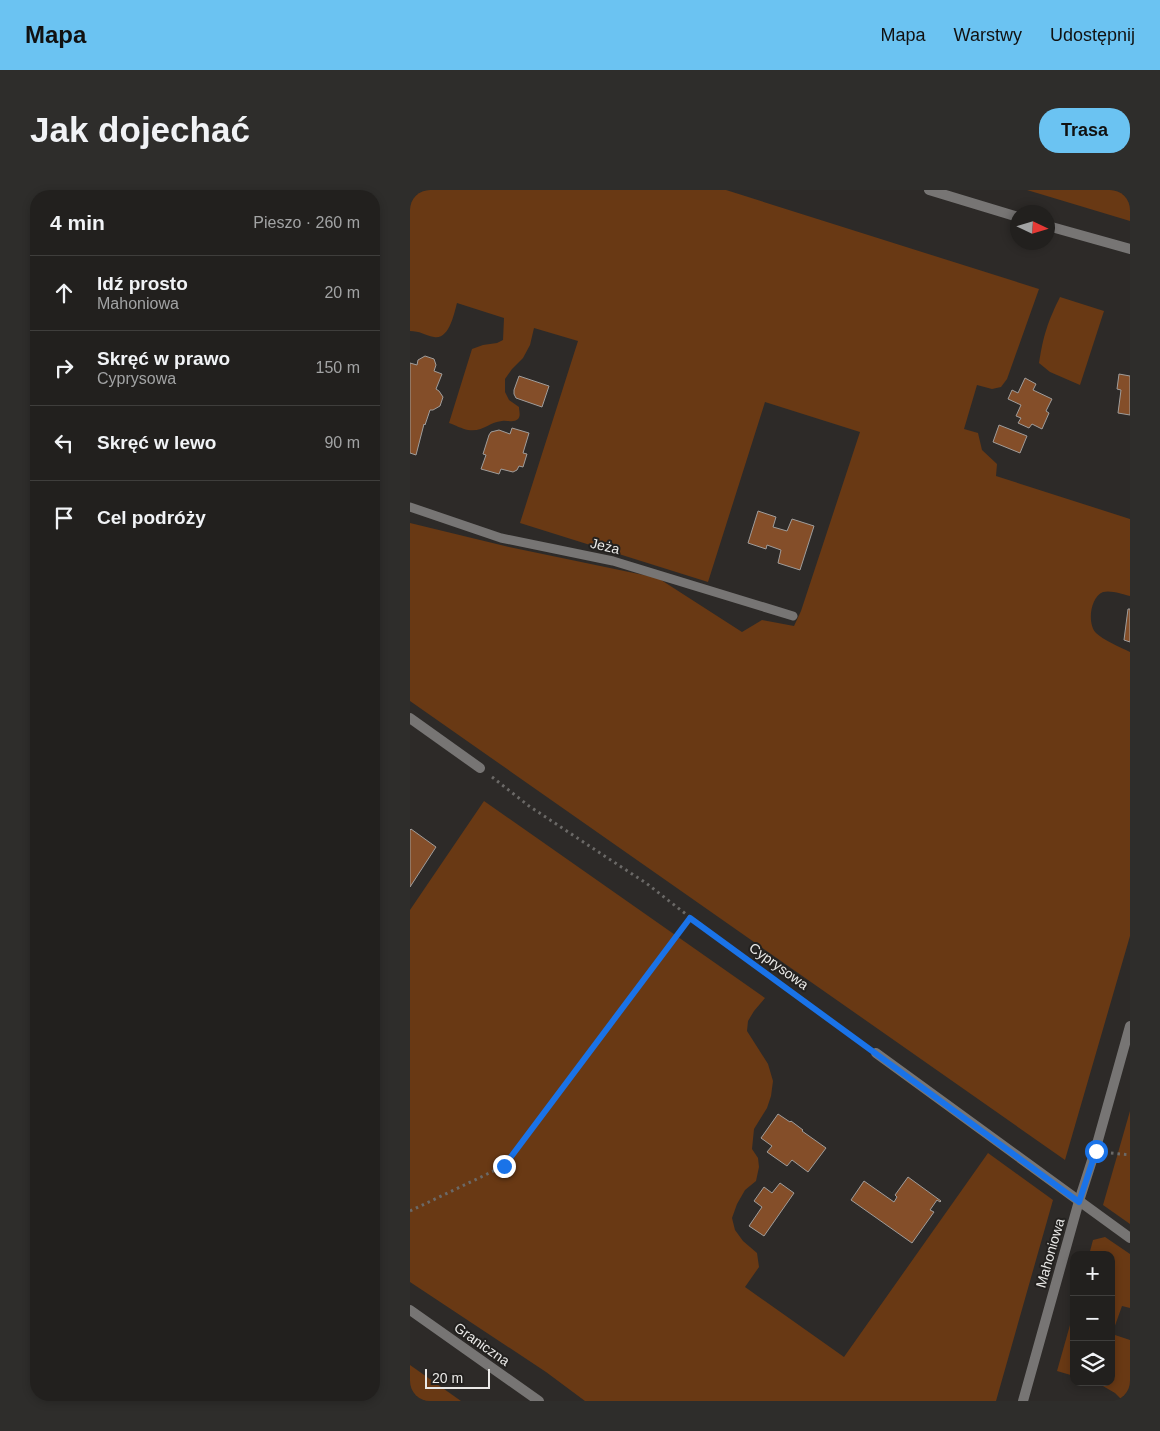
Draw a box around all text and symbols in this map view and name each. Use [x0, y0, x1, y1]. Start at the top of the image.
text: Mapa [25, 21, 86, 48]
text: Mapa [881, 25, 926, 45]
text: Warstwy [954, 25, 1022, 45]
text: Udostępnij [1050, 25, 1135, 45]
button: Trasa [1039, 108, 1130, 153]
text: Jak dojechać [30, 110, 250, 149]
north arrow [1010, 205, 1055, 250]
text: 4 min [50, 211, 105, 234]
text: Pieszo · 260 m [253, 214, 360, 231]
text: Idź prosto [97, 273, 188, 294]
icon: ahead [50, 279, 78, 307]
text: 20 m [324, 284, 360, 301]
text: Mahoniowa [97, 295, 179, 312]
text: Skręć w prawo [97, 348, 230, 369]
icon: right [50, 354, 78, 382]
text: 150 m [316, 359, 360, 376]
text: Cyprysowa [97, 370, 176, 387]
icon: left [50, 429, 78, 457]
text: Skręć w lewo [97, 432, 216, 453]
text: 90 m [324, 434, 360, 451]
icon: arrive [50, 504, 78, 532]
text: Cel podróży [97, 507, 206, 528]
street label: Jeża [589, 535, 621, 557]
street label: Cyprysowa [746, 939, 812, 993]
route start [1085, 1140, 1108, 1163]
route end [493, 1155, 516, 1178]
street label: Mahoniowa [1032, 1216, 1068, 1290]
map controls [1070, 1251, 1115, 1386]
button: + [1070, 1251, 1115, 1296]
button: − [1070, 1296, 1115, 1341]
street label: Graniczna [451, 1319, 513, 1369]
button: layers [1070, 1341, 1115, 1386]
scale bar [425, 1366, 490, 1389]
text: 20 m [432, 1370, 463, 1386]

